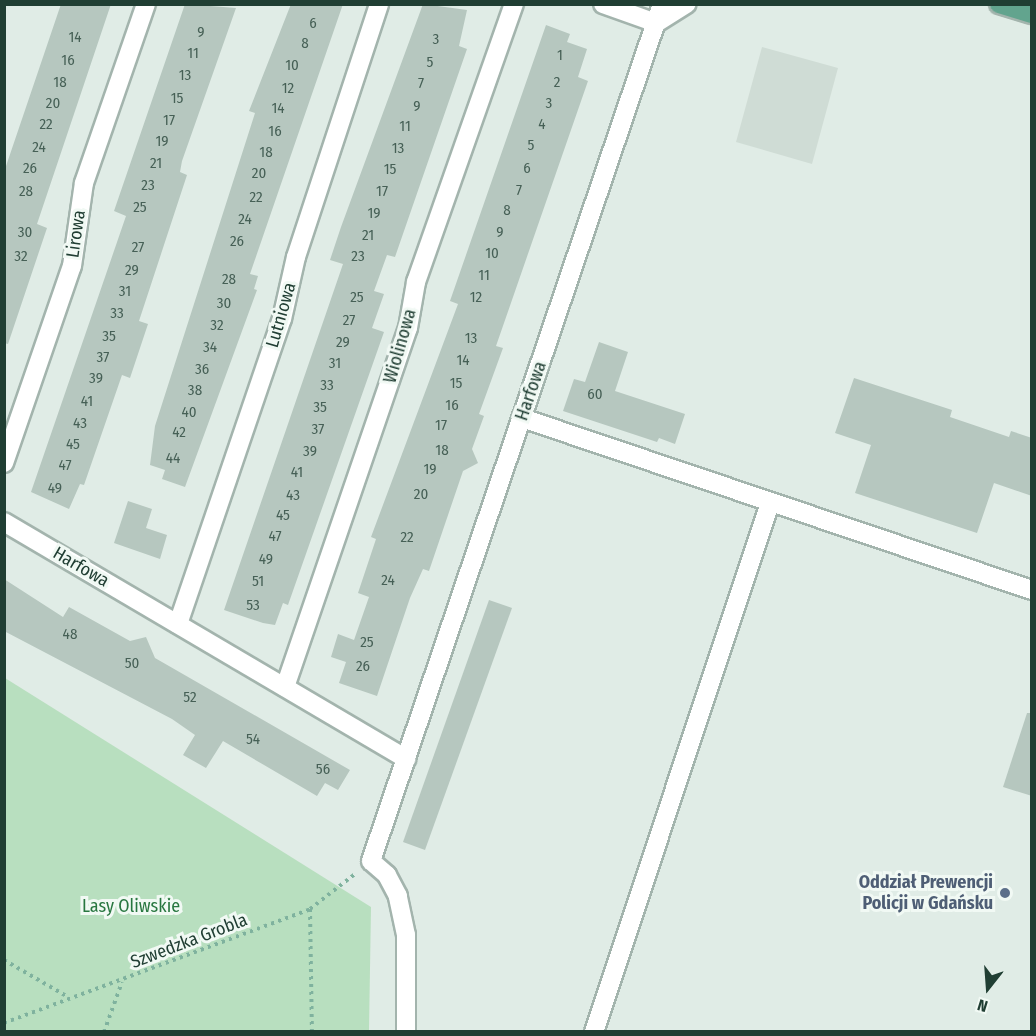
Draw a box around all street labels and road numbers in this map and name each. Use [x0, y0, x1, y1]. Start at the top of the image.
street label: Lirowa [62, 209, 90, 259]
street label: Lutniowa [261, 280, 301, 350]
street label: Wiolinowa [379, 306, 421, 386]
street label: Harfowa [511, 359, 551, 423]
street label: Harfowa [49, 542, 113, 592]
street label: Szwedzka Grobla [128, 909, 250, 973]

